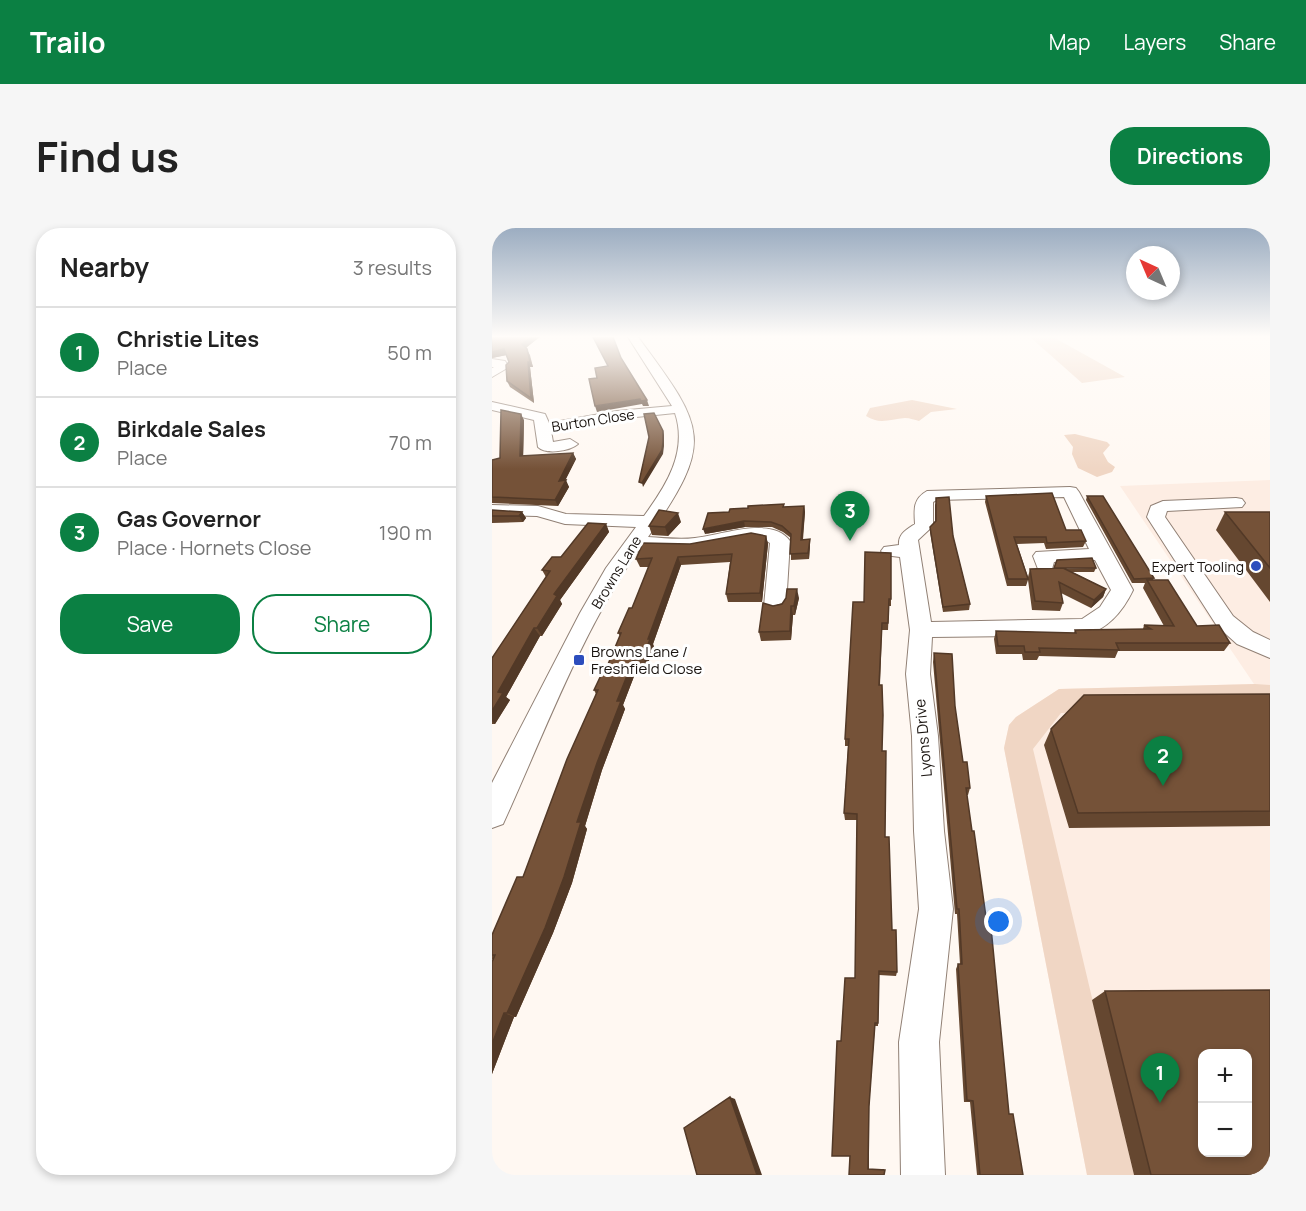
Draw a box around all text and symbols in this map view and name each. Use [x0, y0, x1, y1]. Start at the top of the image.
text: Trailo [30, 23, 106, 61]
text: Map [1049, 28, 1090, 56]
text: Layers [1123, 28, 1186, 56]
text: Share [1219, 28, 1276, 56]
text: Find us [36, 127, 179, 185]
button: Directions [1110, 127, 1270, 185]
north arrow [1126, 246, 1180, 300]
text: Nearby [60, 249, 149, 285]
text: 3 results [353, 254, 432, 281]
text: Christie Lites [117, 324, 259, 354]
text: 1 [75, 339, 84, 366]
text: 50 m [387, 339, 432, 366]
text: Place [117, 354, 167, 381]
street label: Burton Close [550, 404, 636, 436]
text: Birkdale Sales [117, 414, 266, 444]
text: 2 [74, 429, 85, 456]
text: 70 m [389, 429, 432, 456]
text: Place [117, 444, 167, 471]
pin: 3 [830, 492, 870, 541]
text: Gas Governor [117, 504, 261, 534]
text: 3 [74, 519, 85, 546]
text: 190 m [379, 519, 432, 546]
street label: Browns Lane [587, 532, 645, 612]
text: Place · Hornets Close [117, 534, 312, 561]
place label: Expert Tooling [1152, 557, 1244, 576]
marker: Expert Tooling [1249, 559, 1263, 573]
button: Save [60, 594, 240, 654]
button: Share [252, 594, 432, 654]
place label: Browns Lane / Freshfield Close [591, 641, 702, 679]
marker: Browns Lane / Freshfield Close [572, 653, 586, 667]
street label: Lyons Drive [909, 698, 937, 778]
pin: 2 [1144, 736, 1182, 786]
your location [984, 907, 1013, 936]
map controls [1198, 1049, 1252, 1157]
button: + [1198, 1049, 1252, 1103]
pin: 1 [1140, 1054, 1180, 1103]
button: − [1198, 1103, 1252, 1157]

